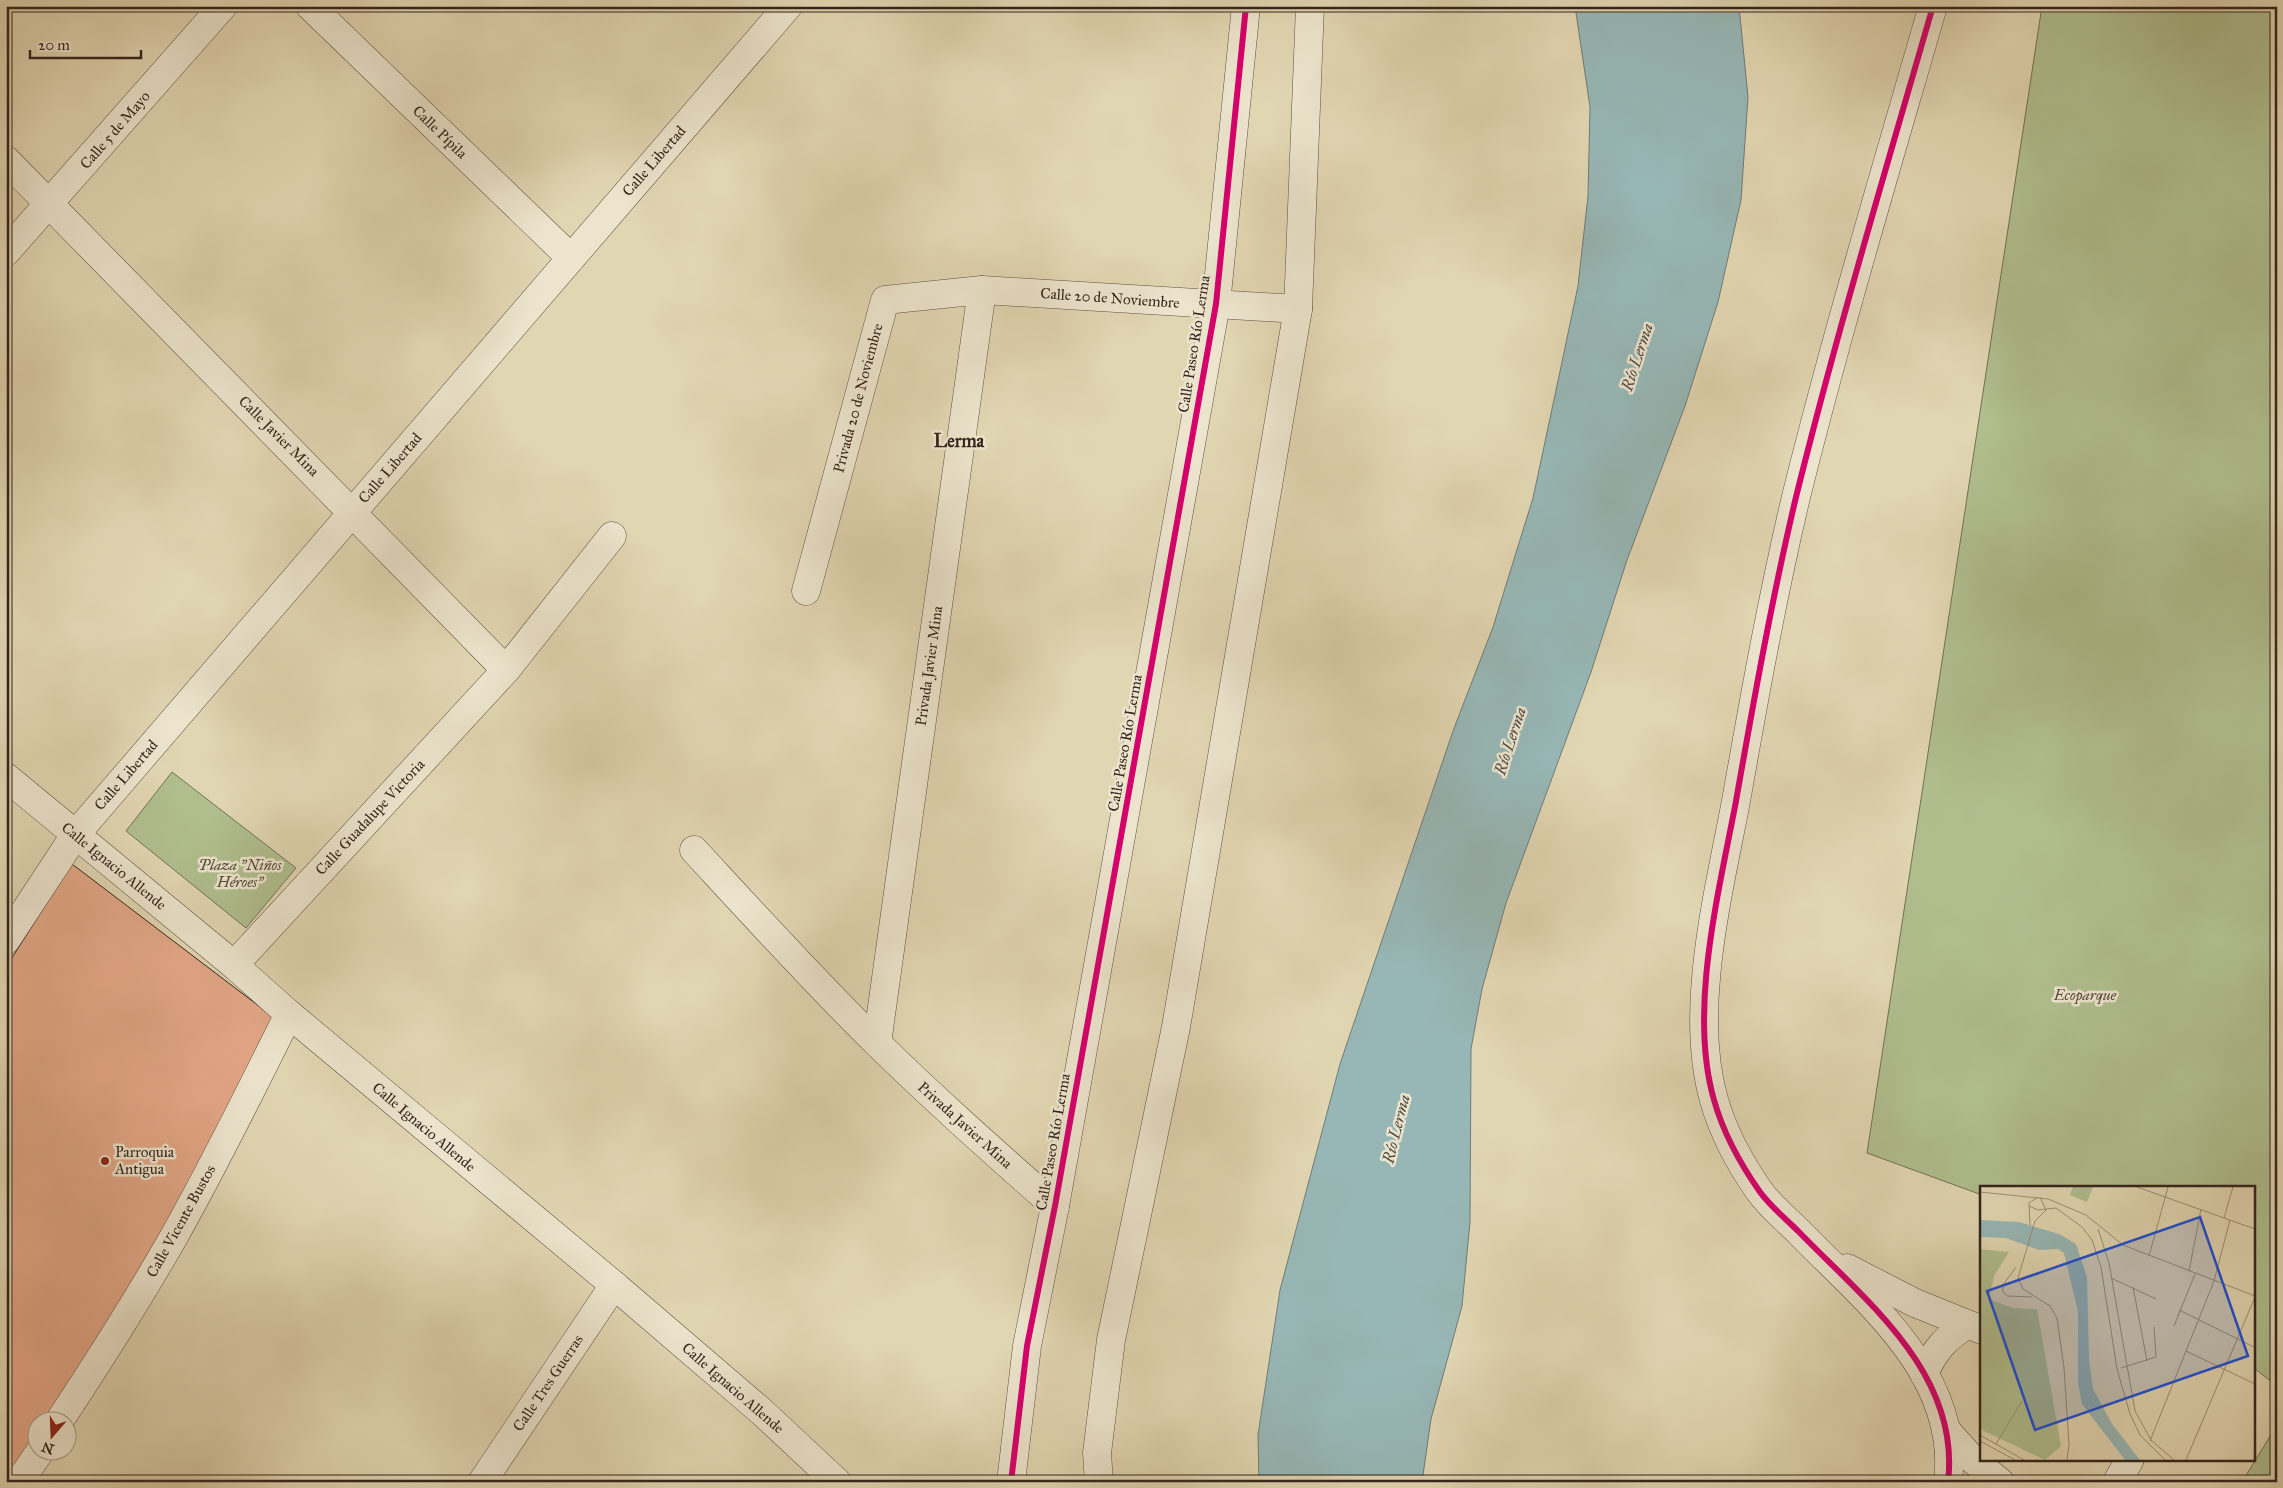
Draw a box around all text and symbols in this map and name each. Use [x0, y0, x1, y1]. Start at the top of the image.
scale bar [30, 28, 141, 60]
text: 20 m [38, 36, 70, 54]
street label: Calle 5 de Mayo [76, 87, 154, 173]
street label: Calle Pípila [409, 102, 471, 163]
street label: Calle Libertad [618, 122, 690, 200]
street label: Calle Paseo Río Lerma [1174, 273, 1214, 414]
street label: Calle 20 de Noviembre [1040, 284, 1180, 312]
street label: Privada 20 de Noviembre [829, 321, 887, 475]
water label: Río Lerma [1617, 321, 1657, 394]
street label: Calle Javier Mina [234, 392, 323, 481]
street label: Calle Libertad [354, 429, 426, 507]
district label: Lerma [934, 430, 985, 452]
street label: Privada Javier Mina [912, 604, 947, 727]
street label: Calle Paseo Río Lerma [1104, 672, 1146, 813]
water label: Río Lerma [1490, 705, 1530, 778]
street label: Calle Libertad [90, 736, 162, 814]
street label: Calle Guadalupe Victoria [312, 755, 429, 879]
street label: Calle Ignacio Allende [58, 818, 170, 914]
park label: Plaza "Niños Héroes" [198, 856, 282, 891]
park label: Ecoparque [2053, 986, 2117, 1005]
street label: Calle Paseo Río Lerma [1032, 1071, 1074, 1212]
street label: Privada Javier Mina [913, 1078, 1016, 1173]
street label: Calle Ignacio Allende [369, 1079, 479, 1175]
water label: Río Lerma [1378, 1092, 1414, 1166]
place label: Parroquia Antigua [114, 1143, 175, 1178]
marker: Parroquia Antigua [99, 1155, 111, 1167]
street label: Calle Vicente Bustos [143, 1162, 219, 1280]
inset map [1980, 1186, 2256, 1460]
street label: Calle Tres Guerras [509, 1331, 587, 1435]
street label: Calle Ignacio Allende [678, 1339, 788, 1437]
north arrow [28, 1410, 78, 1460]
text: N [39, 1438, 56, 1458]

